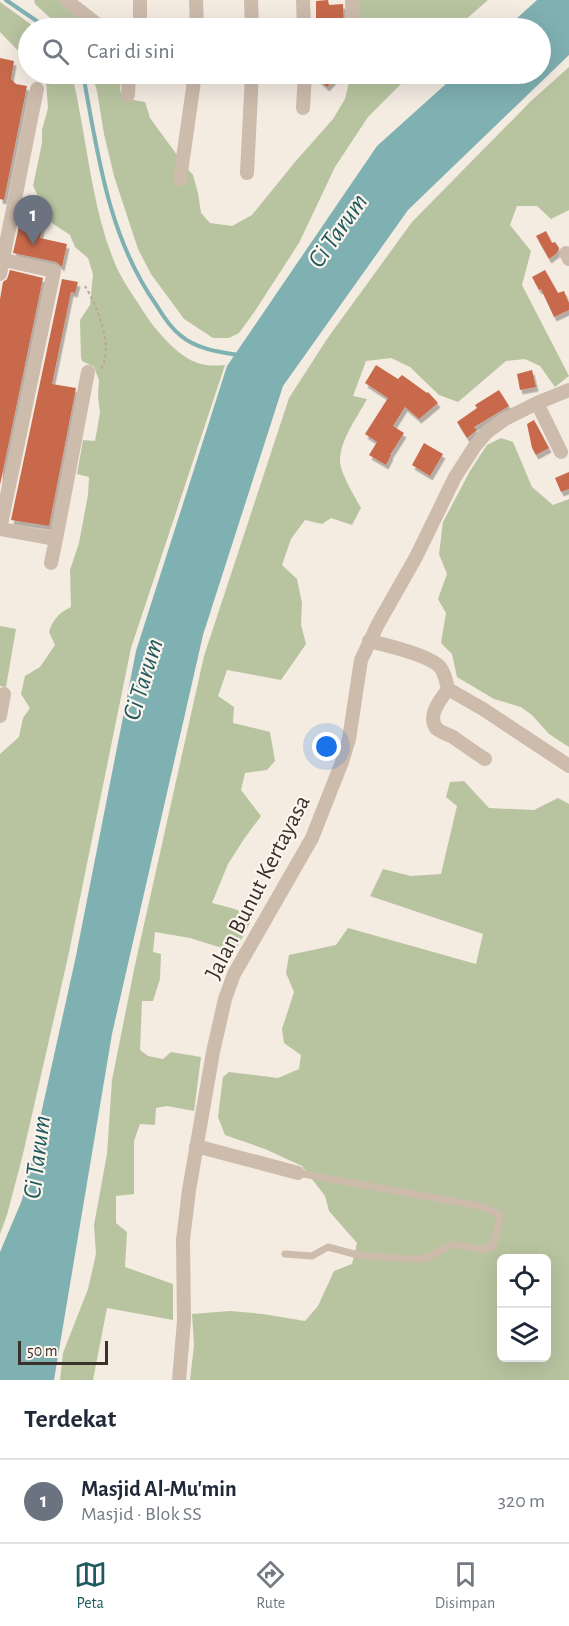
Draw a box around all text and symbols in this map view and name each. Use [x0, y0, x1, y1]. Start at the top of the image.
search box [18, 18, 551, 84]
icon: search [39, 35, 72, 68]
text: Cari di sini [87, 40, 175, 62]
water label: Ci Tarum [303, 189, 372, 272]
pin: 1 [14, 196, 52, 245]
water label: Ci Tarum [118, 635, 168, 723]
your location [312, 732, 341, 761]
street label: Jalan Bunut Kertayasa [201, 792, 315, 983]
water label: Ci Tarum [19, 1114, 55, 1200]
map controls [497, 1254, 551, 1362]
button: locate [497, 1254, 551, 1308]
button: layers [497, 1308, 551, 1362]
scale bar [18, 1338, 108, 1366]
text: 50 m [27, 1343, 58, 1359]
text: Terdekat [24, 1406, 116, 1432]
text: Masjid Al-Mu'min [81, 1478, 237, 1500]
text: 1 [40, 1491, 47, 1511]
text: 320 m [498, 1491, 545, 1511]
text: Masjid · Blok SS [81, 1504, 202, 1524]
tab: Peta [74, 1558, 107, 1613]
tab: Rute [254, 1558, 287, 1613]
tab: Disimpan [435, 1558, 495, 1613]

